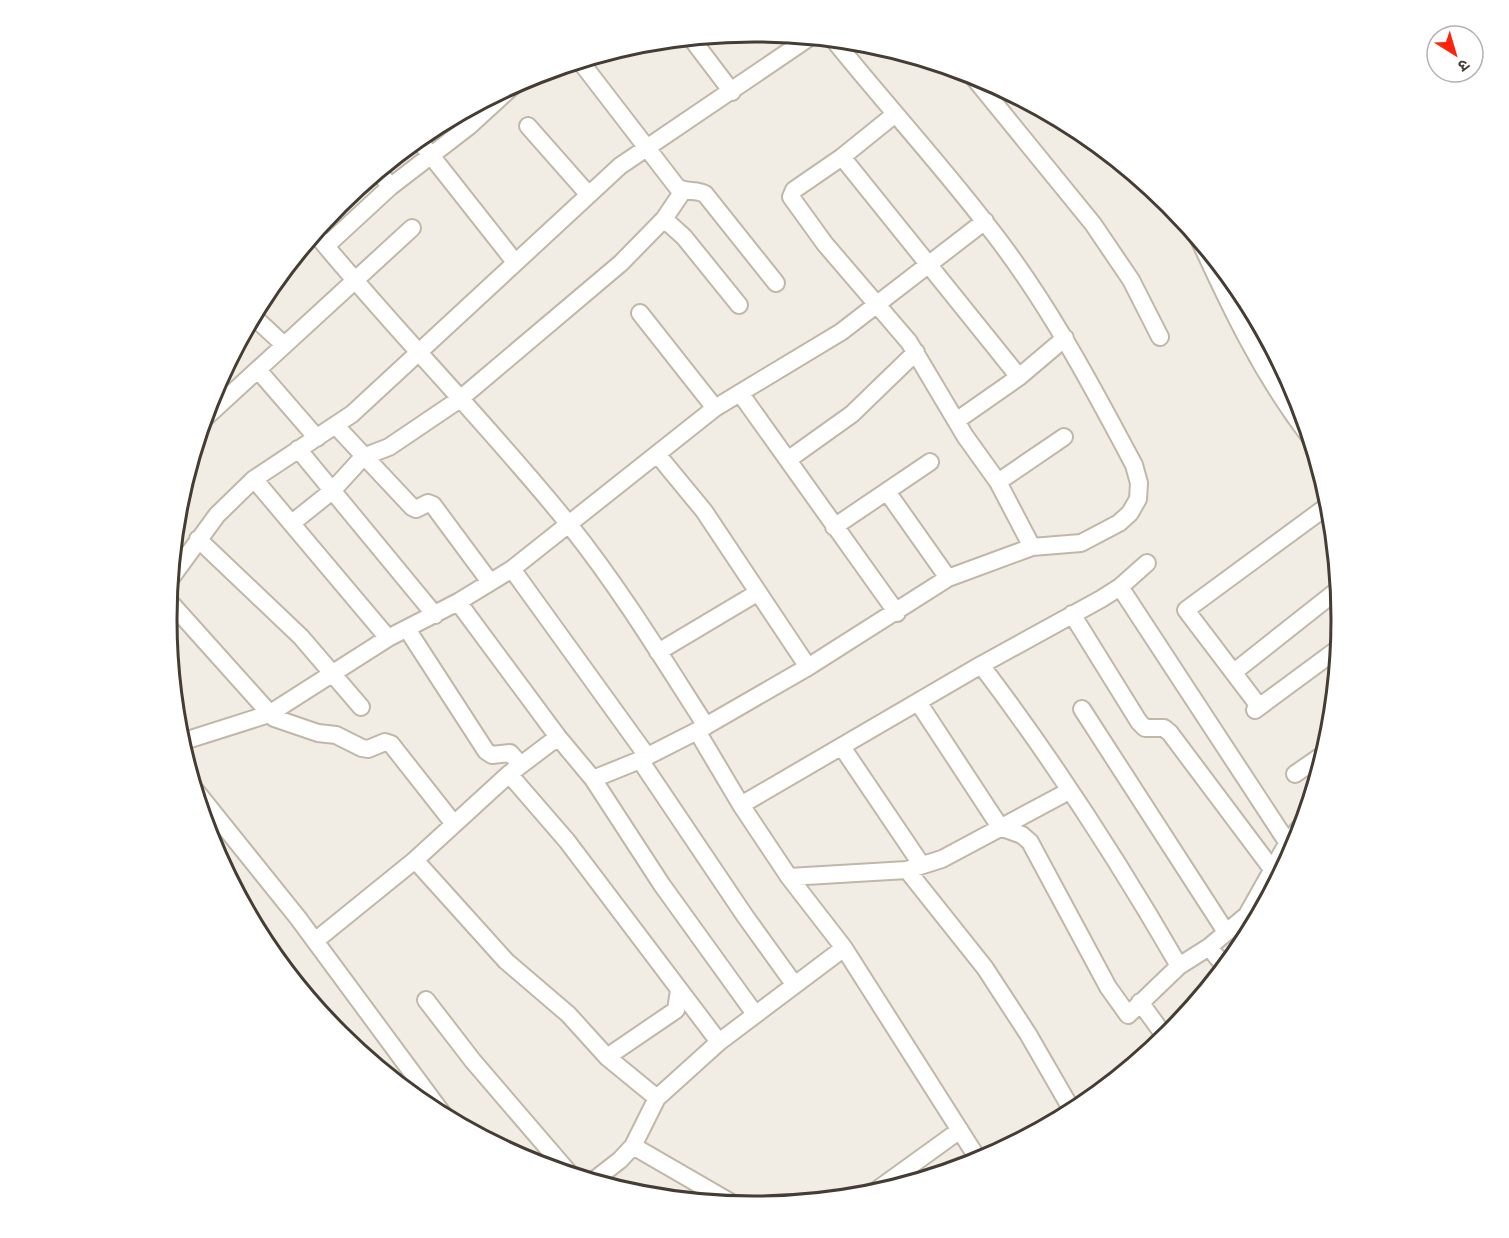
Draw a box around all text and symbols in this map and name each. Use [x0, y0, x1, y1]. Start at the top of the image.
north arrow [1425, 24, 1485, 84]
text: उ [1454, 55, 1474, 77]

